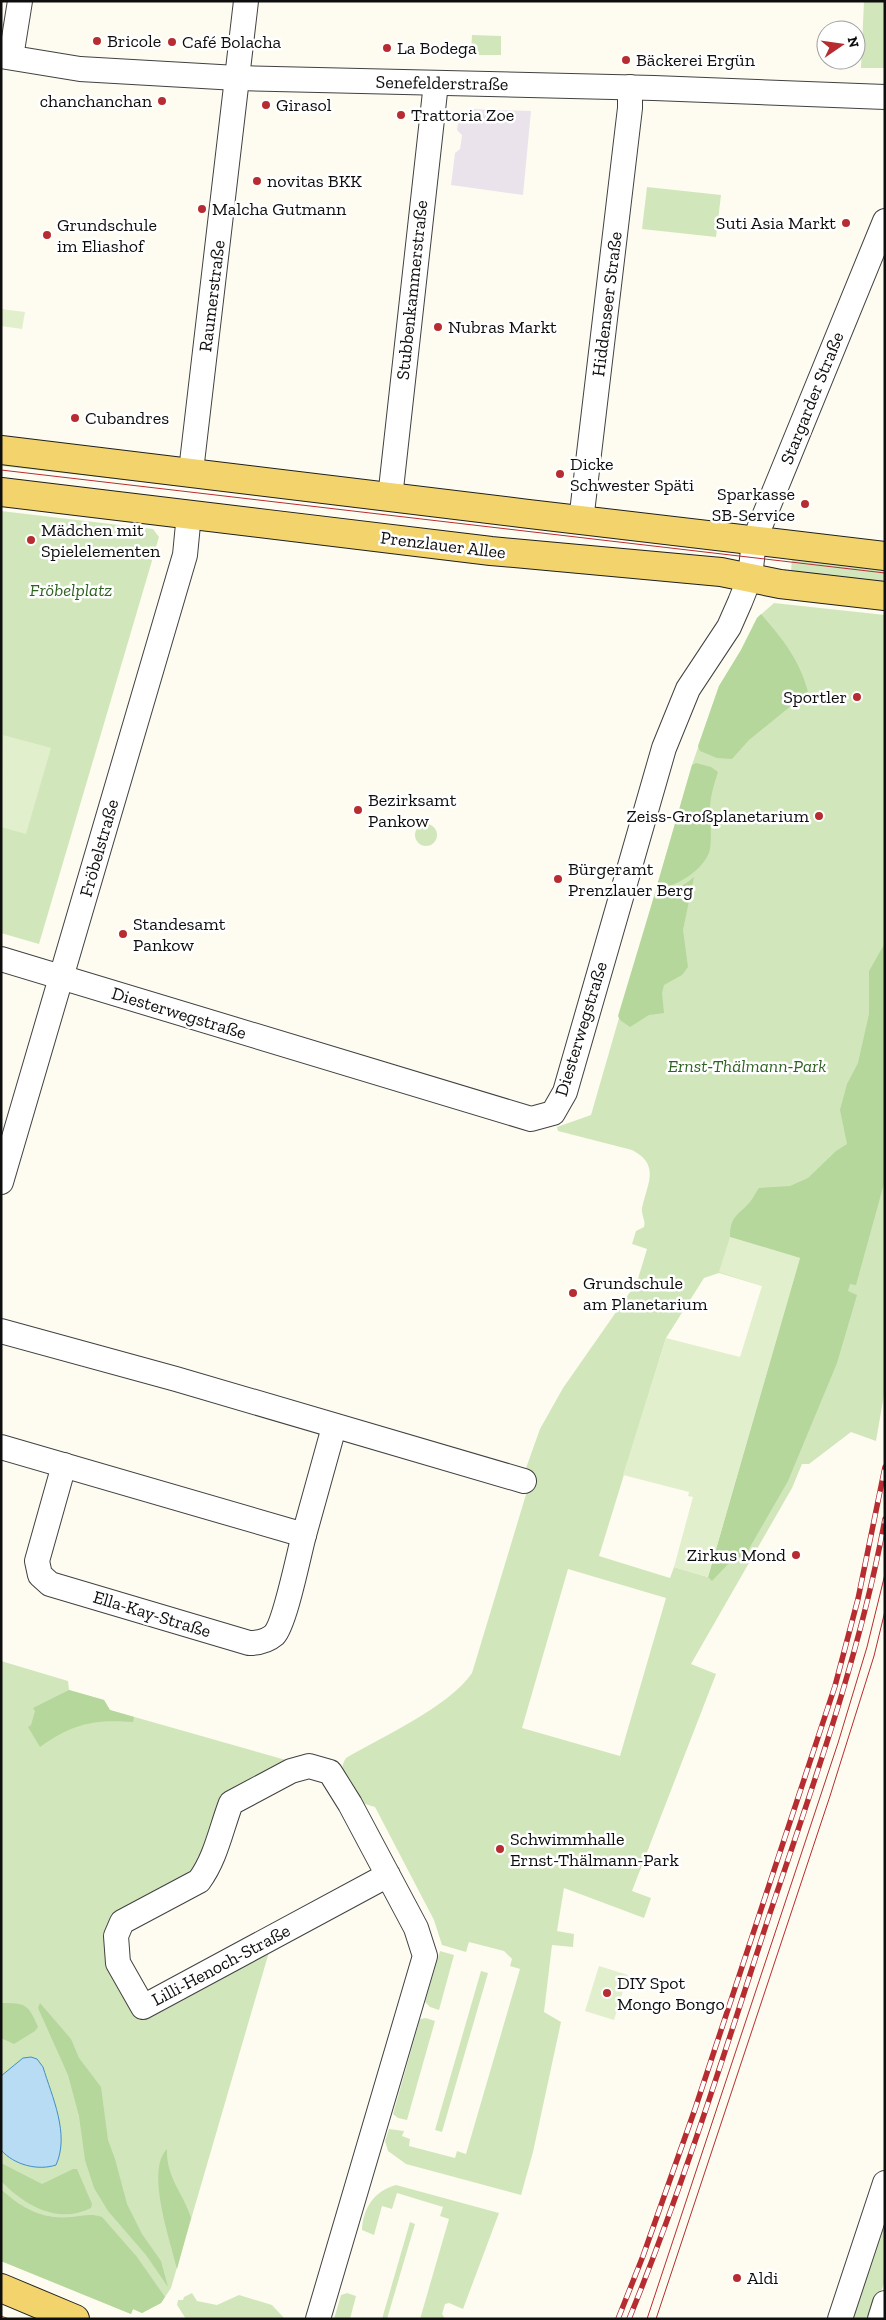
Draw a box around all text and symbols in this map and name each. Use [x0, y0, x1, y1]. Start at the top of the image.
north arrow [816, 20, 866, 70]
place label: Bricole [107, 30, 161, 52]
place label: Café Bolacha [182, 31, 281, 53]
marker: Bricole [91, 35, 103, 47]
text: N [844, 35, 863, 50]
marker: Café Bolacha [166, 36, 178, 48]
place label: La Bodega [397, 37, 477, 59]
marker: La Bodega [381, 42, 393, 54]
place label: Bäckerei Ergün [636, 49, 756, 71]
marker: Bäckerei Ergün [620, 54, 632, 66]
street label: Senefelderstraße [376, 71, 508, 95]
place label: chanchanchan [40, 90, 153, 112]
place label: Girasol [276, 94, 332, 116]
marker: chanchanchan [156, 95, 168, 107]
marker: Girasol [260, 99, 272, 111]
place label: Trattoria Zoe [411, 104, 514, 126]
marker: Trattoria Zoe [395, 109, 407, 121]
place label: novitas BKK [267, 170, 362, 192]
marker: novitas BKK [251, 175, 263, 187]
place label: Malcha Gutmann [212, 198, 347, 220]
street label: Stubbenkammerstraße [392, 199, 432, 381]
marker: Malcha Gutmann [196, 203, 208, 215]
place label: Suti Asia Markt [716, 212, 836, 234]
place label: Grundschule im Eliashof [57, 214, 157, 257]
marker: Suti Asia Markt [840, 217, 852, 229]
marker: Grundschule im Eliashof [41, 229, 53, 241]
street label: Hiddenseer Straße [587, 230, 627, 378]
street label: Raumerstraße [194, 239, 230, 353]
place label: Nubras Markt [448, 316, 557, 338]
marker: Nubras Markt [432, 321, 444, 333]
street label: Stargarder Straße [775, 328, 849, 468]
place label: Cubandres [85, 407, 169, 429]
marker: Cubandres [69, 412, 81, 424]
place label: Dicke Schwester Späti [570, 453, 694, 496]
marker: Dicke Schwester Späti [554, 468, 566, 480]
place label: Sparkasse SB-Service [712, 483, 795, 526]
marker: Sparkasse SB-Service [799, 498, 811, 510]
place label: Mädchen mit Spielelementen [41, 519, 161, 562]
street label: Prenzlauer Allee [379, 526, 507, 564]
marker: Mädchen mit Spielelementen [25, 534, 37, 546]
park label: Fröbelplatz [30, 579, 112, 601]
place label: Sportler [783, 686, 847, 708]
marker: Sportler [851, 691, 863, 703]
place label: Bezirksamt Pankow [368, 789, 457, 832]
street label: Fröbelstraße [75, 797, 123, 899]
marker: Bezirksamt Pankow [352, 804, 364, 816]
place label: Zeiss-Großplanetarium [626, 805, 809, 827]
marker: Zeiss-Großplanetarium [813, 810, 825, 822]
place label: Bürgeramt Prenzlauer Berg [568, 858, 693, 901]
marker: Bürgeramt Prenzlauer Berg [552, 873, 564, 885]
place label: Standesamt Pankow [133, 913, 226, 956]
marker: Standesamt Pankow [117, 928, 129, 940]
street label: Diesterwegstraße [550, 959, 612, 1099]
street label: Diesterwegstraße [109, 982, 249, 1044]
park label: Ernst-Thälmann-Park [668, 1055, 826, 1077]
place label: Grundschule am Planetarium [583, 1272, 708, 1315]
marker: Grundschule am Planetarium [567, 1287, 579, 1299]
place label: Zirkus Mond [687, 1544, 786, 1566]
marker: Zirkus Mond [790, 1549, 802, 1561]
street label: Ella-Kay-Straße [90, 1586, 214, 1642]
place label: Schwimmhalle Ernst-Thälmann-Park [510, 1828, 679, 1871]
marker: Schwimmhalle Ernst-Thälmann-Park [494, 1843, 506, 1855]
street label: Lilli-Henoch-Straße [148, 1919, 294, 2011]
place label: DIY Spot Mongo Bongo [617, 1972, 725, 2015]
marker: DIY Spot Mongo Bongo [601, 1987, 613, 1999]
place label: Aldi [747, 2267, 778, 2289]
marker: Aldi [731, 2272, 743, 2284]

